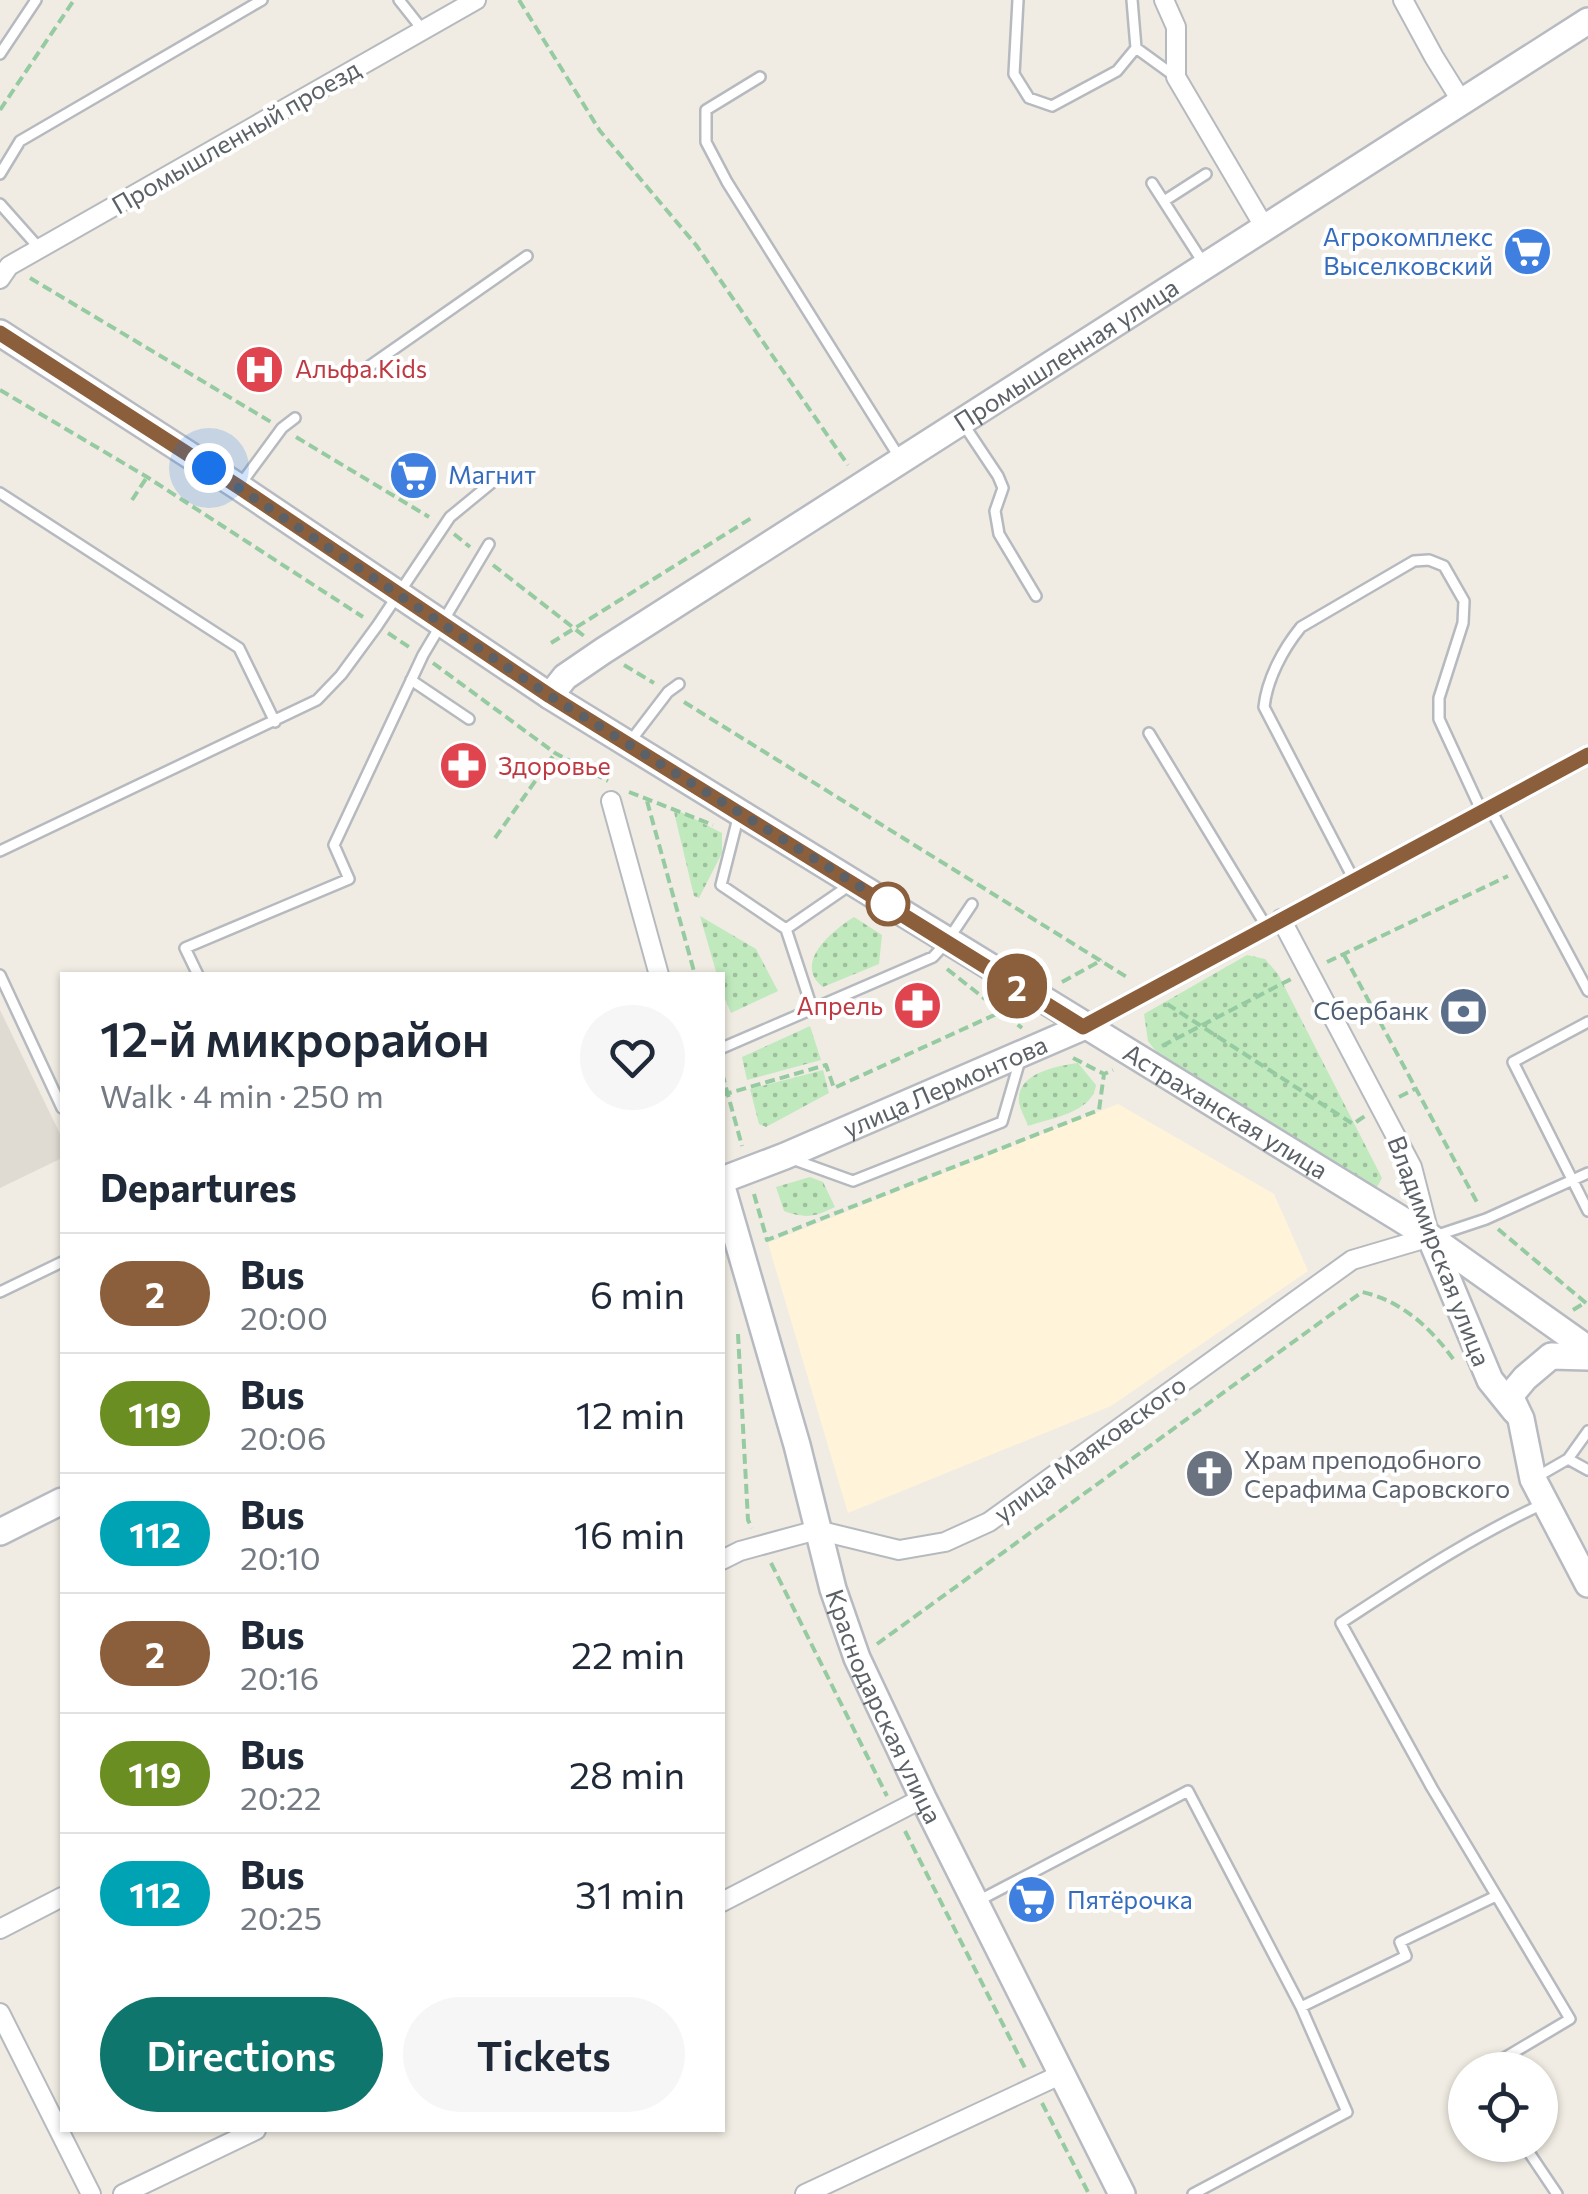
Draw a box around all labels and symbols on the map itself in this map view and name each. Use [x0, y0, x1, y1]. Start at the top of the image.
street label: Промышленный проезд [106, 52, 365, 220]
place label: Агрокомплекс Выселковский [1323, 221, 1493, 280]
supermarket icon: Агрокомплекс Выселковский [1502, 225, 1554, 277]
street label: Промышленная улица [948, 271, 1183, 437]
hospital icon: Альфа.Kids [234, 343, 286, 395]
place label: Альфа.Kids [295, 353, 427, 383]
your location [184, 443, 234, 493]
supermarket icon: Магнит [387, 449, 439, 501]
place label: Магнит [448, 459, 536, 489]
pharmacy icon: Здоровье [437, 740, 489, 792]
place label: Здоровье [498, 750, 611, 780]
unlabelled marker [867, 883, 909, 925]
line badge: 2 [984, 954, 1050, 1018]
pharmacy icon: Апрель [892, 980, 944, 1032]
bank icon: Сбербанк [1438, 985, 1490, 1037]
place label: Апрель [796, 990, 883, 1020]
place label: Сбербанк [1313, 995, 1429, 1025]
street label: улица Лермонтова [838, 1028, 1052, 1143]
street label: Астраханская улица [1119, 1036, 1334, 1185]
street label: Владимирская улица [1382, 1131, 1498, 1370]
street label: улица Маяковского [988, 1369, 1191, 1528]
place label: Храм преподобного Серафима Саровского [1244, 1444, 1510, 1503]
church icon: Храм преподобного Серафима Саровского [1183, 1448, 1235, 1500]
street label: Краснодарская улица [820, 1585, 949, 1828]
supermarket icon: Пятёрочка [1006, 1874, 1058, 1926]
place label: Пятёрочка [1067, 1884, 1193, 1914]

